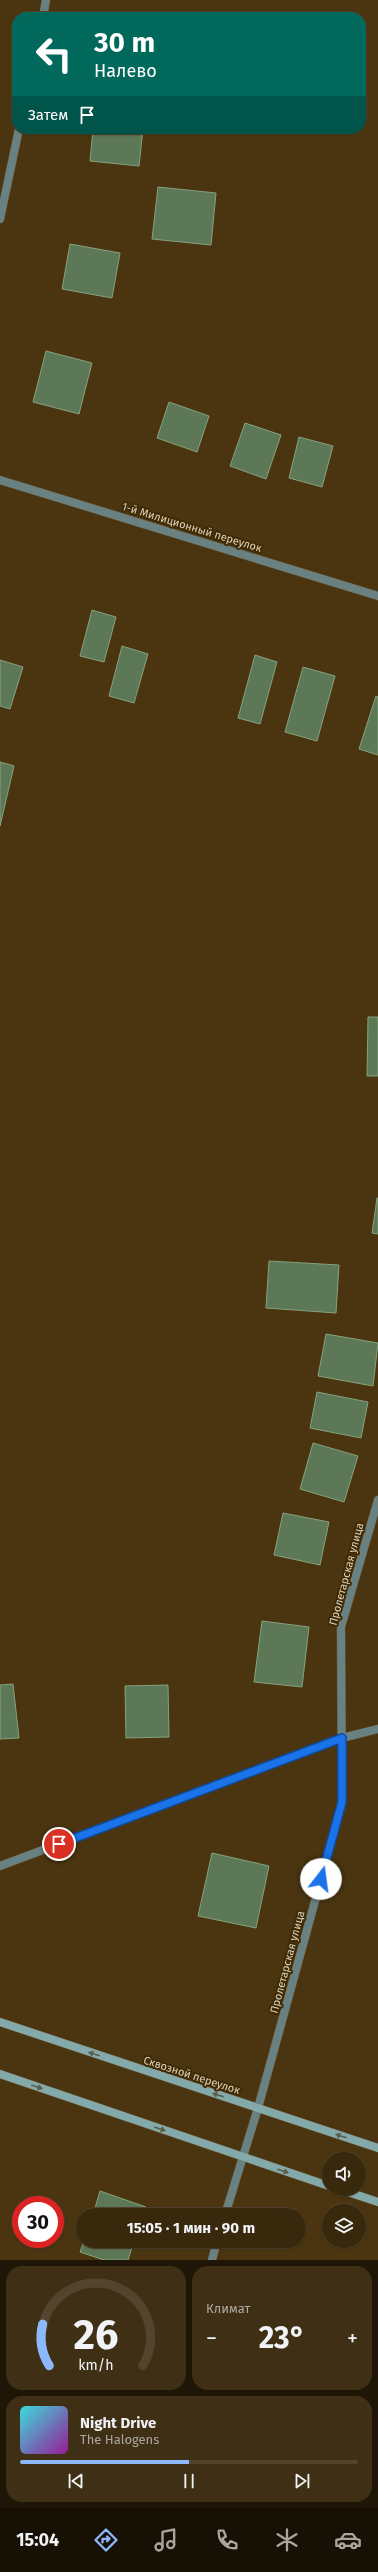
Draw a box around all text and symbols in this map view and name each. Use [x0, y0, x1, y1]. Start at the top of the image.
text: 30 m [94, 26, 155, 59]
icon: left [28, 28, 80, 80]
text: Налево [94, 60, 157, 82]
icon: arrive [76, 104, 98, 126]
text: Затем [28, 106, 68, 124]
street label: 1-й Милиционный переулок [120, 500, 264, 555]
street label: Пролетарская улица [327, 1521, 366, 1627]
pin [42, 1827, 76, 1861]
icon: arrive [48, 1833, 70, 1855]
position arrow [300, 1858, 342, 1900]
street label: Пролетарская улица [268, 1909, 307, 2015]
one-way arrow [88, 2050, 100, 2056]
street label: Сквозной переулок [142, 2054, 242, 2097]
one-way arrow [31, 2084, 43, 2090]
one-way arrow [211, 2092, 223, 2098]
one-way arrow [154, 2126, 166, 2132]
one-way arrow [335, 2132, 347, 2138]
map controls [322, 2152, 366, 2248]
button: sound [322, 2152, 366, 2196]
one-way arrow [277, 2168, 289, 2174]
speed limit sign: 30 [12, 2196, 64, 2248]
button: layers [322, 2204, 366, 2248]
text: 15:05 · 1 мин · 90 m [127, 2219, 255, 2237]
text: Климат [206, 2301, 250, 2316]
text: 26 [74, 2310, 118, 2360]
text: 23° [259, 2320, 305, 2356]
text: − [206, 2325, 217, 2352]
text: + [347, 2325, 358, 2352]
text: km/h [78, 2357, 114, 2374]
text: Night Drive [80, 2414, 156, 2432]
text: The Halogens [80, 2432, 159, 2447]
icon: previous [65, 2470, 87, 2492]
icon: pause [178, 2470, 200, 2492]
icon: next [291, 2470, 313, 2492]
icon: directions [92, 2526, 120, 2554]
icon: music [152, 2526, 180, 2554]
icon: phone [213, 2526, 241, 2554]
icon: climate [273, 2526, 301, 2554]
icon: car [334, 2526, 362, 2554]
text: 15:04 [16, 2529, 59, 2551]

